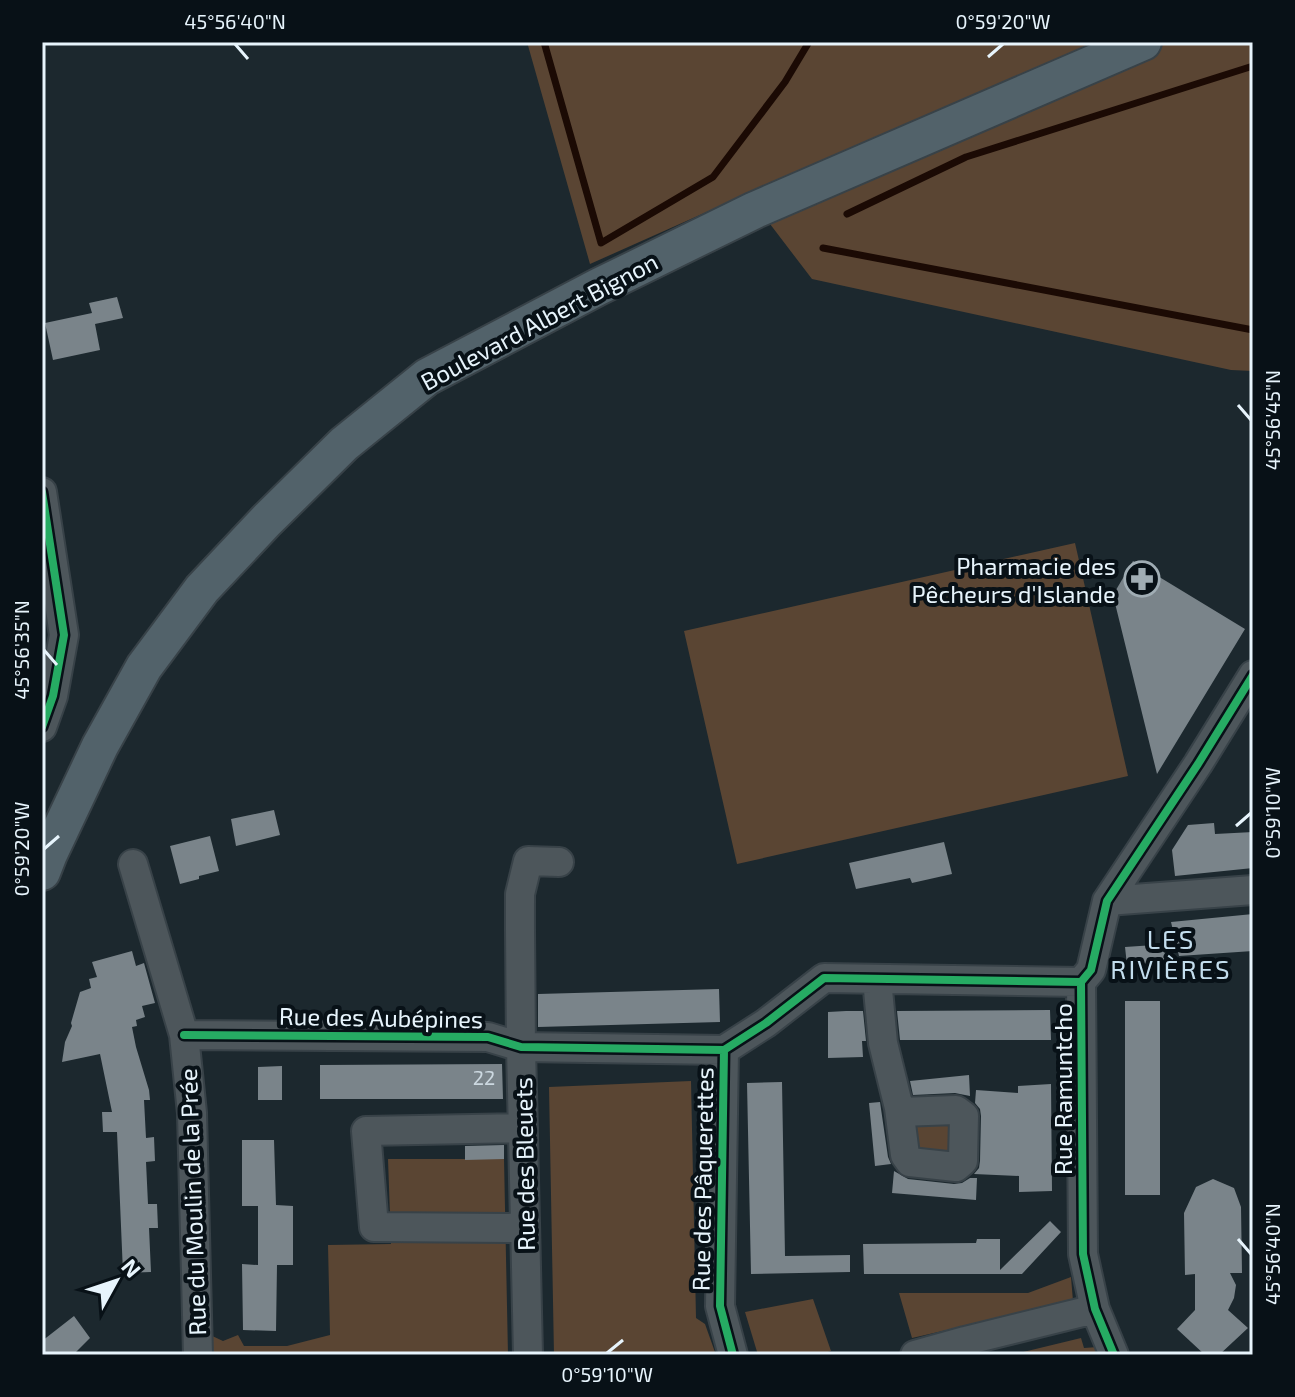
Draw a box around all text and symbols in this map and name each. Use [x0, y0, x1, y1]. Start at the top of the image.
text: 45°56'40"N [184, 9, 286, 33]
text: 0°59'20"W [956, 9, 1051, 33]
street label: Boulevard Albert Bignon [416, 246, 662, 396]
text: 45°56'45"N [1260, 370, 1284, 470]
place label: Pharmacie des Pêcheurs d'Islande [912, 551, 1116, 608]
pharmacy icon: Pharmacie des Pêcheurs d'Islande [1123, 560, 1161, 598]
text: 45°56'35"N [9, 600, 33, 700]
text: 0°59'10"W [1260, 767, 1284, 859]
text: 0°59'20"W [9, 801, 33, 896]
district label: LES RIVIÈRES [1110, 923, 1232, 984]
street label: Rue des Aubépines [279, 1001, 483, 1033]
street label: Rue Ramuntcho [1048, 1003, 1077, 1175]
house number: 22 [473, 1065, 495, 1089]
street label: Rue des Pâquerettes [686, 1067, 718, 1291]
street label: Rue du Moulin de la Prée [173, 1068, 211, 1336]
street label: Rue des Bleuets [508, 1077, 540, 1251]
text: 45°56'40"N [1260, 1203, 1284, 1305]
north arrow [76, 1241, 156, 1321]
text: N [117, 1253, 147, 1282]
text: 0°59'10"W [561, 1362, 653, 1386]

